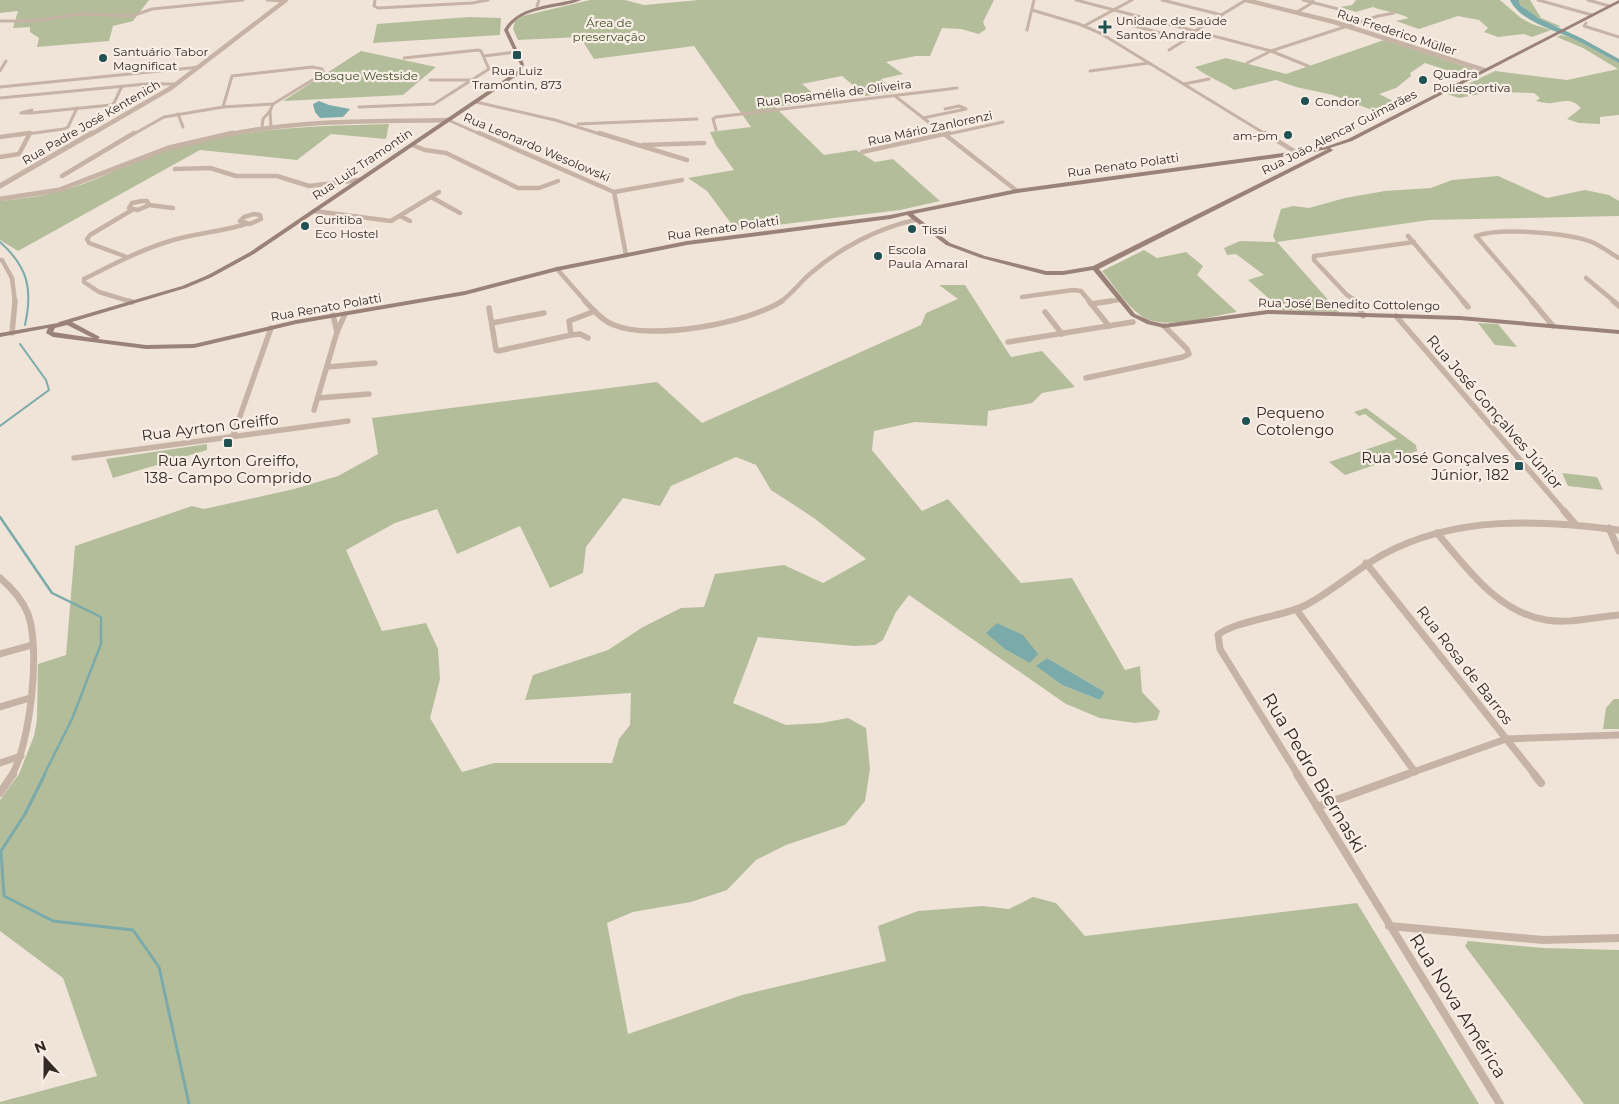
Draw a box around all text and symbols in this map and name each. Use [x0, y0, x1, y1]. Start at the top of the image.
street label: Rua Frederico Müller [1335, 6, 1459, 59]
place label: Unidade de Saúde Santos Andrade [1116, 13, 1227, 42]
park label: Área de preservação [573, 15, 645, 44]
marker: Unidade de Saúde Santos Andrade [1098, 20, 1112, 34]
place label: Santuário Tabor Magnificat [113, 44, 208, 73]
marker: Rua Luiz Tramontin, 873 [511, 49, 523, 61]
marker: Santuário Tabor Magnificat [97, 52, 109, 64]
place label: Rua Luiz Tramontin, 873 [472, 63, 562, 92]
place label: Quadra Poliesportiva [1433, 66, 1511, 95]
park label: Bosque Westside [314, 68, 418, 83]
marker: Quadra Poliesportiva [1417, 74, 1429, 86]
street label: Rua Padre José Kentenich [19, 76, 163, 168]
street label: Rua Rosamélia de Oliveira [756, 76, 912, 110]
street label: Rua João Alencar Guimarães [1259, 86, 1419, 178]
place label: Condor [1315, 94, 1360, 109]
marker: Condor [1299, 95, 1311, 107]
street label: Rua Mário Zanlorenzi [866, 107, 994, 149]
street label: Rua Leonardo Wesolowski [461, 109, 613, 185]
street label: Rua Luiz Tramontin [309, 125, 415, 203]
place label: am-pm [1233, 128, 1278, 143]
marker: am-pm [1282, 129, 1294, 141]
street label: Rua Renato Polatti [1066, 150, 1180, 180]
place label: Curitiba Eco Hostel [315, 212, 379, 241]
street label: Rua Renato Polatti [666, 213, 780, 243]
marker: Curitiba Eco Hostel [299, 220, 311, 232]
place label: Tissi [922, 222, 947, 237]
marker: Tissi [906, 223, 918, 235]
place label: Escola Paula Amaral [888, 242, 968, 271]
marker: Escola Paula Amaral [872, 250, 884, 262]
street label: Rua Renato Polatti [269, 290, 383, 324]
street label: Rua José Benedito Cottolengo [1258, 295, 1440, 313]
street label: Rua José Gonçalves Júnior [1423, 331, 1567, 493]
place label: Pequeno Cotolengo [1256, 403, 1334, 439]
street label: Rua Ayrton Greiffo [140, 409, 280, 445]
marker: Pequeno Cotolengo [1240, 415, 1252, 427]
marker: Rua Ayrton Greiffo, 138- Campo Comprido [222, 437, 234, 449]
place label: Rua José Gonçalves Júnior, 182 [1361, 448, 1509, 484]
place label: Rua Ayrton Greiffo, 138- Campo Comprido [144, 451, 312, 487]
marker: Rua José Gonçalves Júnior, 182 [1513, 460, 1525, 472]
street label: Rua Rosa de Barros [1413, 602, 1517, 728]
street label: Rua Pedro Biernaski [1258, 689, 1370, 857]
street label: Rua Nova América [1405, 930, 1511, 1082]
north arrow [20, 1034, 70, 1084]
text: N [32, 1036, 49, 1057]

